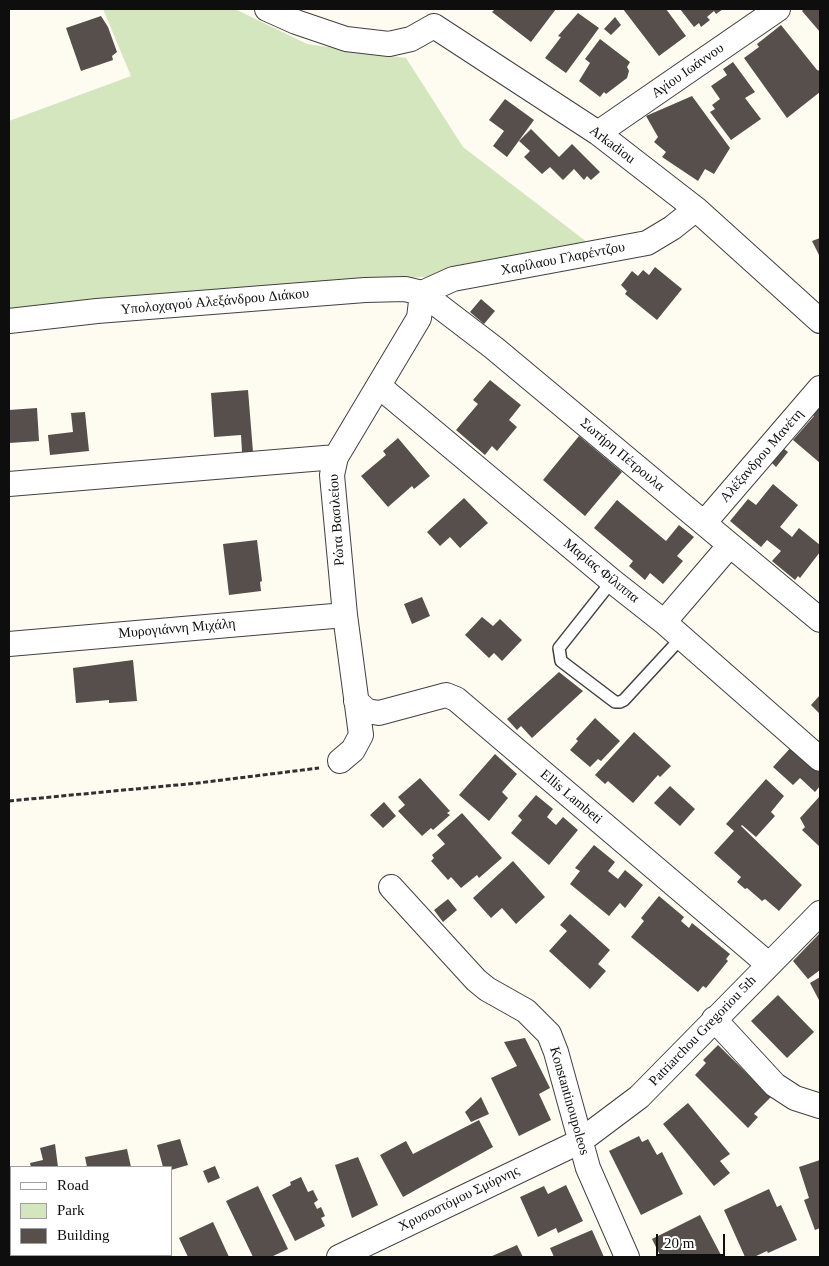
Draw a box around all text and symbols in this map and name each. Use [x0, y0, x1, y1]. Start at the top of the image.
street label: Αγίου Ιωάννου [649, 40, 727, 102]
street label: Arkadiou [586, 122, 638, 168]
street label: Χαρίλαου Γλαρέντζου [500, 239, 626, 279]
street label: Υπολοχαγού Αλεξάνδρου Διάκου [120, 285, 310, 319]
street label: Αλέξανδρου Μανέτη [717, 406, 807, 506]
street label: Σωτήρη Πέτρουλα [576, 415, 668, 495]
street label: Ρώτα Βασιλείου [325, 474, 349, 566]
street label: Μαρίας Φίλιππα [560, 535, 642, 607]
street label: Μυρογιάννη Μιχάλη [118, 616, 236, 642]
street label: Ellis Lambeti [537, 766, 605, 828]
street label: Patriarchou Gregoriou 5th [646, 972, 760, 1090]
street label: Konstantinoupoleos [545, 1045, 593, 1157]
street label: Χρυσοστόμου Σμύρνης [396, 1162, 522, 1236]
legend [10, 1166, 172, 1256]
text: Road [57, 1177, 89, 1193]
text: Park [57, 1202, 85, 1218]
scale bar [659, 1224, 728, 1256]
text: Building [57, 1227, 110, 1243]
text: 20 m [664, 1235, 694, 1251]

